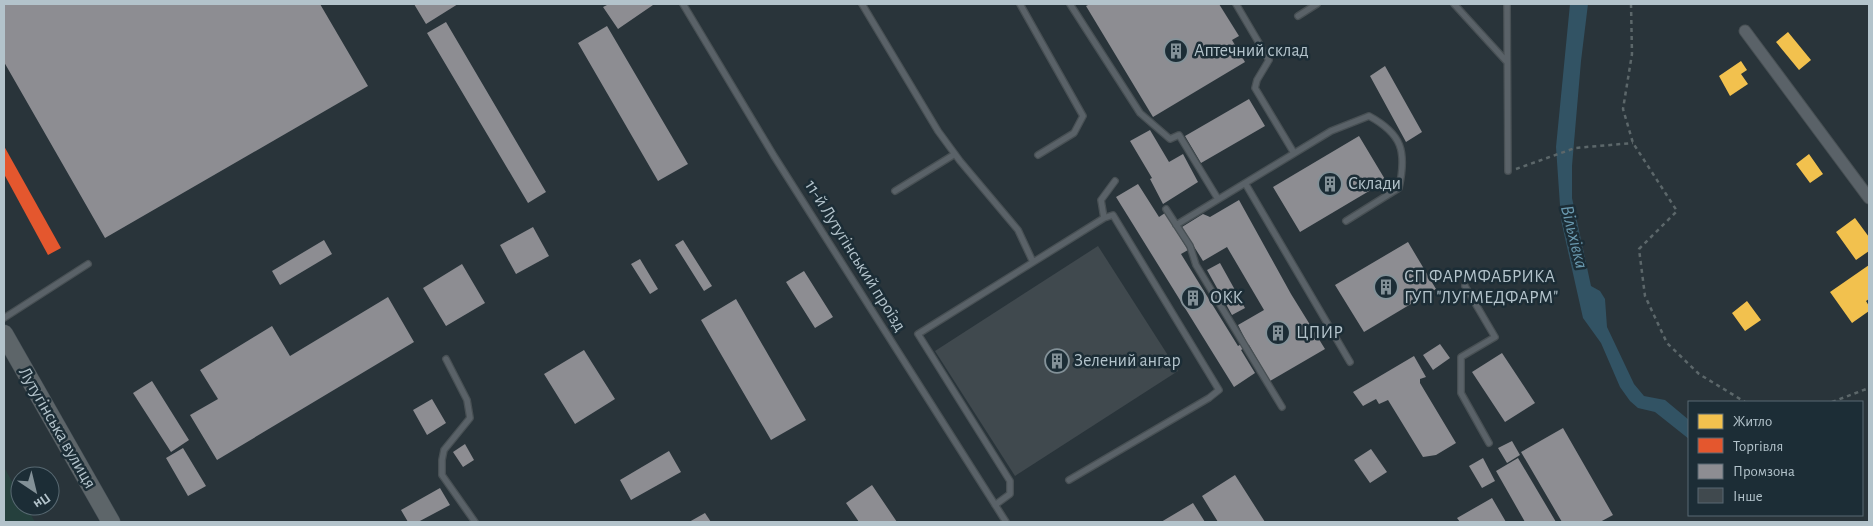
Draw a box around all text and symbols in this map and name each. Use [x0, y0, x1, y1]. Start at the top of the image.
building icon: Аптечний склад [1163, 38, 1189, 64]
place label: Аптечний склад [1194, 42, 1309, 60]
building icon: Склади [1317, 171, 1343, 197]
place label: Склади [1348, 175, 1401, 193]
street label: 11-й Лутугінський проїзд [801, 177, 909, 335]
water label: Вільхівка [1557, 203, 1591, 271]
place label: СП ФАРМФАБРИКА ГУП "ЛУГМЕДФАРМ" [1404, 268, 1558, 307]
building icon: СП ФАРМФАБРИКА ГУП "ЛУГМЕДФАРМ" [1373, 274, 1399, 300]
building icon: ОКК [1180, 285, 1206, 311]
place label: ОКК [1210, 289, 1244, 307]
building icon: ЦПИР [1265, 320, 1291, 346]
place label: ЦПИР [1296, 324, 1343, 342]
building icon: Зелений ангар [1044, 348, 1070, 374]
place label: Зелений ангар [1074, 352, 1181, 370]
street label: Лутугінська вулиця [15, 364, 99, 492]
legend [1688, 401, 1863, 516]
text: Житло [1733, 414, 1772, 429]
text: Торгівля [1733, 439, 1783, 454]
text: Промзона [1733, 464, 1795, 479]
north arrow [10, 466, 60, 516]
text: Інше [1733, 489, 1763, 504]
text: Пн [31, 490, 53, 511]

